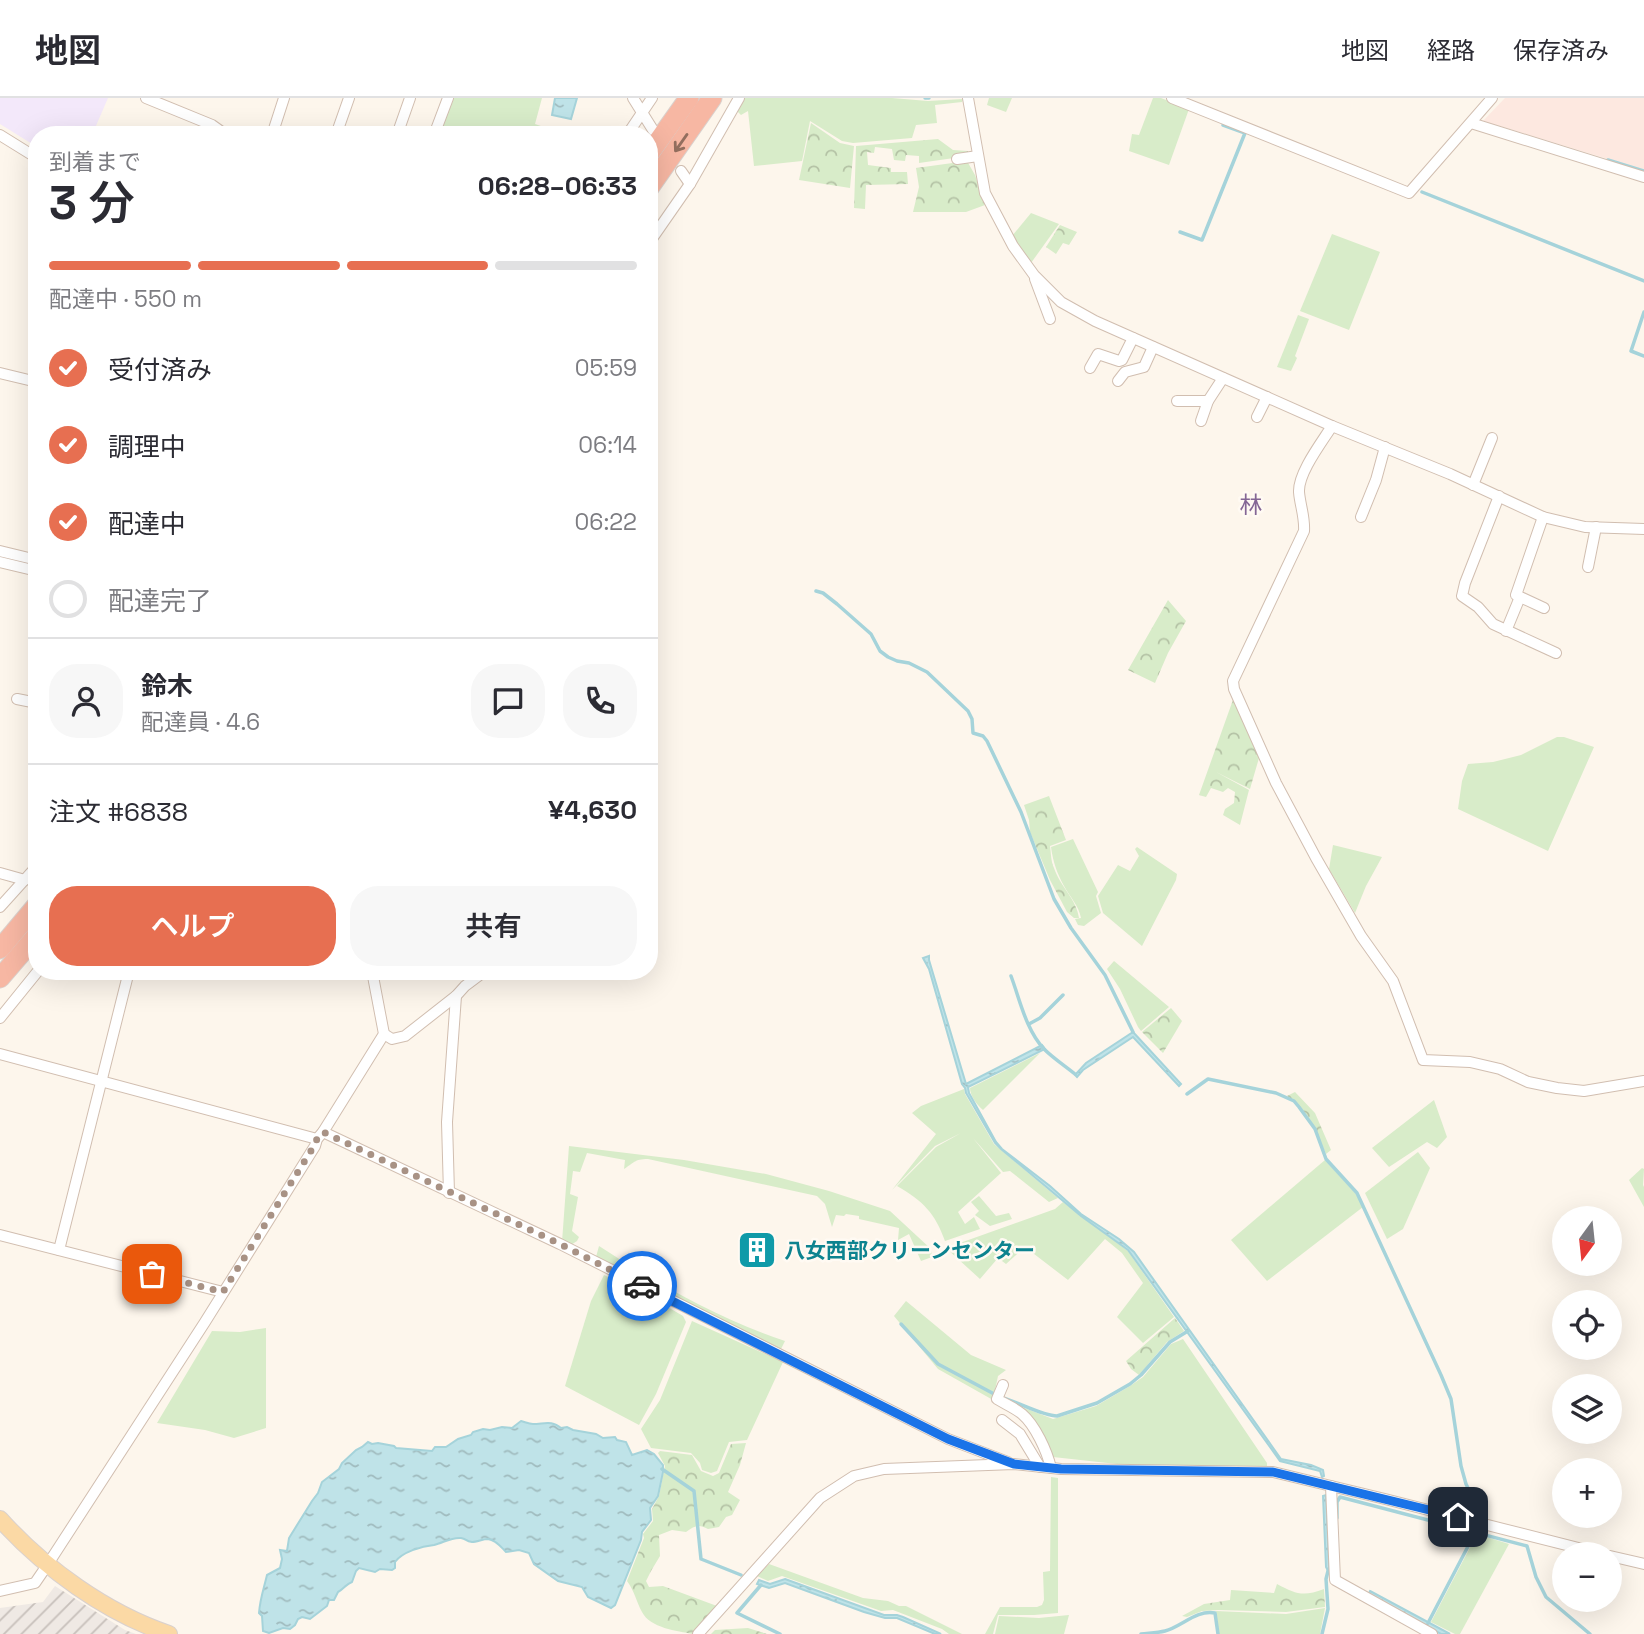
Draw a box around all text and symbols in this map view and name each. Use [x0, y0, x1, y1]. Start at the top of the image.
text: 地図 [35, 30, 101, 72]
text: 地図 [1341, 35, 1389, 66]
text: 経路 [1427, 35, 1475, 66]
text: 保存済み [1513, 35, 1609, 66]
one-way arrow [674, 133, 688, 152]
text: 到着まで [49, 147, 141, 177]
text: 06:28–06:33 [478, 169, 637, 203]
text: 3 分 [49, 174, 135, 232]
text: 配達中 · 550 m [49, 284, 202, 314]
icon: check [49, 349, 87, 387]
text: 受付済み [108, 353, 212, 387]
text: 05:59 [575, 353, 637, 383]
icon: check [49, 426, 87, 464]
text: 調理中 [108, 430, 186, 464]
text: 06:14 [578, 430, 637, 460]
district label: 林 [1240, 490, 1263, 520]
icon: check [49, 503, 87, 541]
text: 配達中 [108, 507, 186, 541]
text: 06:22 [575, 507, 637, 537]
text: 配達完了 [108, 584, 212, 618]
button: person [49, 664, 123, 738]
button: chat [471, 664, 545, 738]
button: phone [563, 664, 637, 738]
text: 鈴木 [141, 669, 193, 703]
text: 配達員 · 4.6 [141, 707, 260, 737]
text: ¥4,630 [548, 793, 637, 827]
text: 注文 #6838 [49, 795, 188, 829]
button: ヘルプ [49, 886, 336, 966]
button: 共有 [350, 886, 637, 966]
north arrow [1552, 1206, 1622, 1276]
map controls [1552, 1206, 1622, 1612]
building icon: 八女西部クリーンセンター [736, 1229, 778, 1271]
place label: 八女西部クリーンセンター [784, 1237, 1035, 1264]
pin [122, 1244, 182, 1304]
courier [607, 1251, 677, 1321]
icon: bag [133, 1255, 171, 1293]
icon: car [623, 1267, 661, 1305]
button: locate [1552, 1290, 1622, 1360]
button: layers [1552, 1374, 1622, 1444]
button: + [1552, 1458, 1622, 1528]
pin [1428, 1487, 1488, 1547]
icon: home [1439, 1498, 1477, 1536]
button: − [1552, 1542, 1622, 1612]

